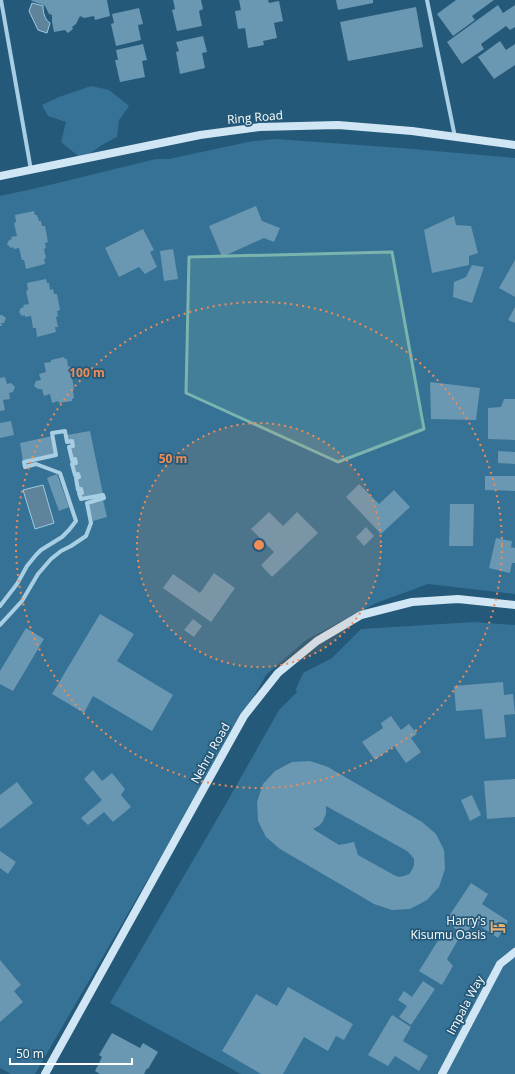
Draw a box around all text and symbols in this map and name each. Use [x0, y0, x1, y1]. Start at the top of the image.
street label: Ring Road [226, 106, 284, 128]
text: 100 m [69, 364, 105, 381]
text: 50 m [159, 450, 187, 467]
centre of rings [252, 538, 266, 552]
street label: Nehru Road [186, 720, 234, 786]
place label: Harry's Kisumu Oasis [410, 912, 486, 943]
hotel icon: Harry's Kisumu Oasis [489, 918, 507, 936]
street label: Impala Way [442, 971, 488, 1038]
scale bar [10, 1040, 132, 1066]
text: 50 m [16, 1045, 44, 1062]

